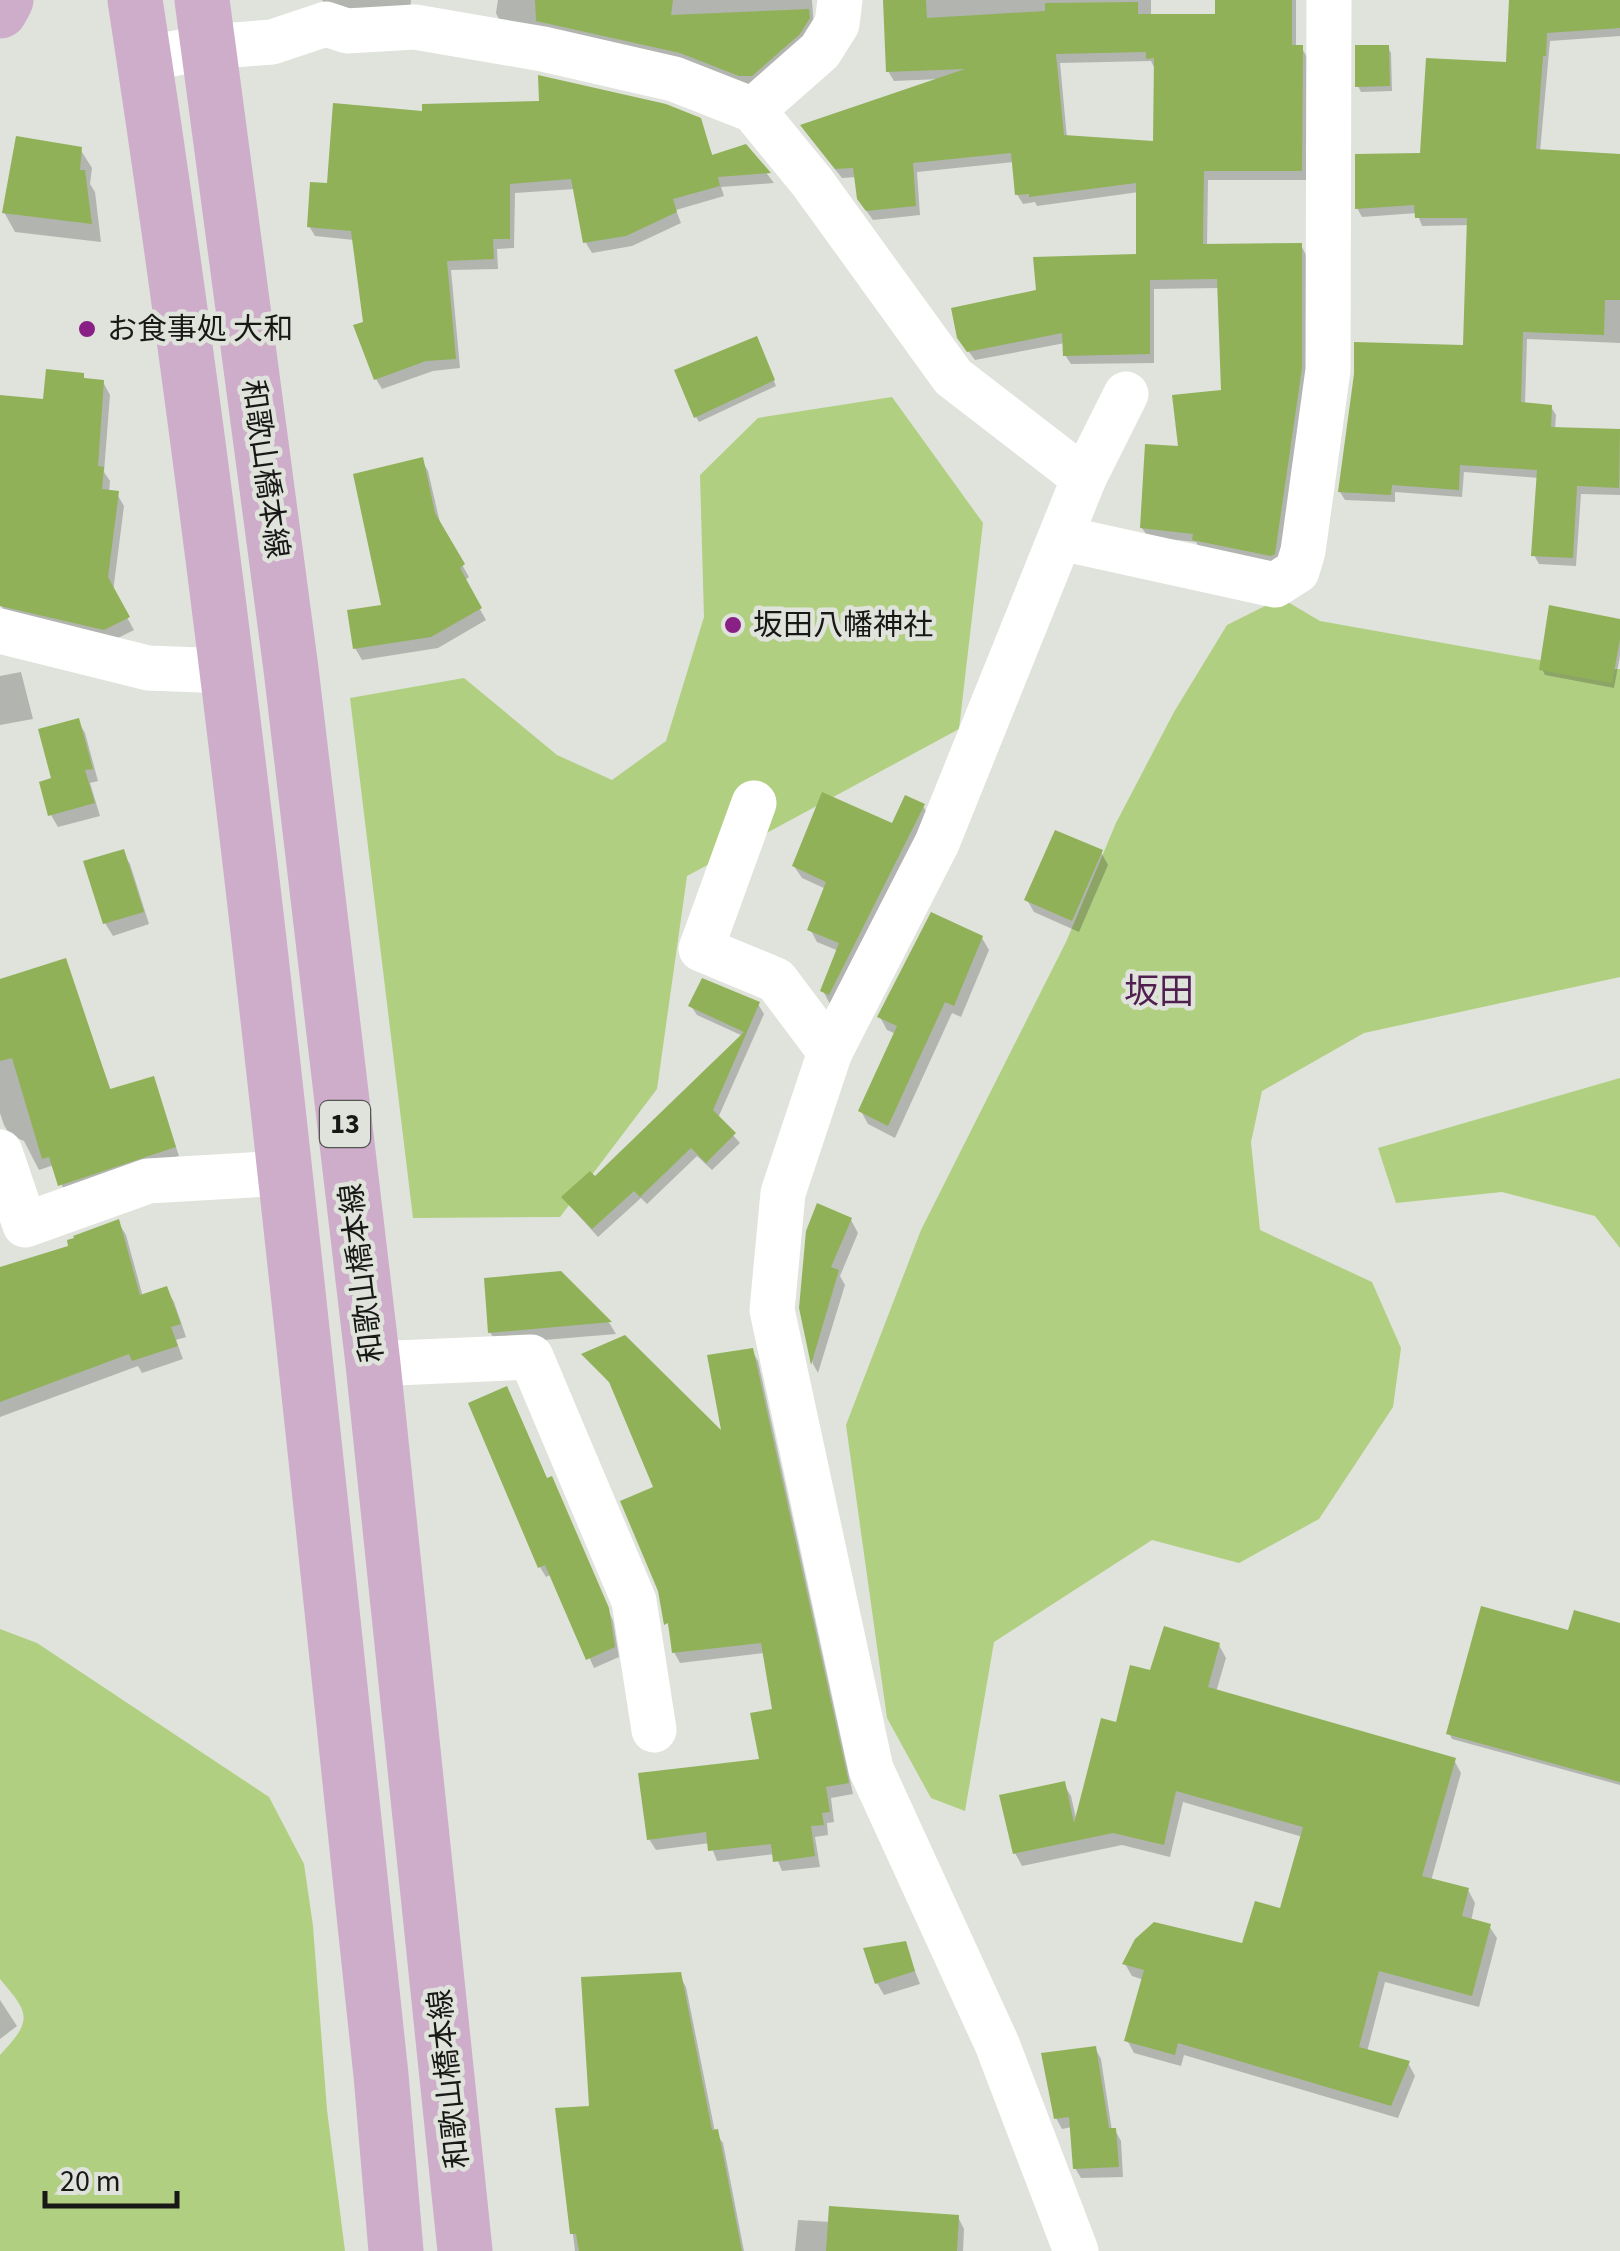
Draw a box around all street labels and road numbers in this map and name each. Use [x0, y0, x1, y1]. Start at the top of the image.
street label: 和歌山橋本線 [231, 377, 299, 561]
road number: 13 [320, 1101, 370, 1147]
street label: 和歌山橋本線 [330, 1181, 394, 1365]
street label: 和歌山橋本線 [418, 1987, 480, 2171]

